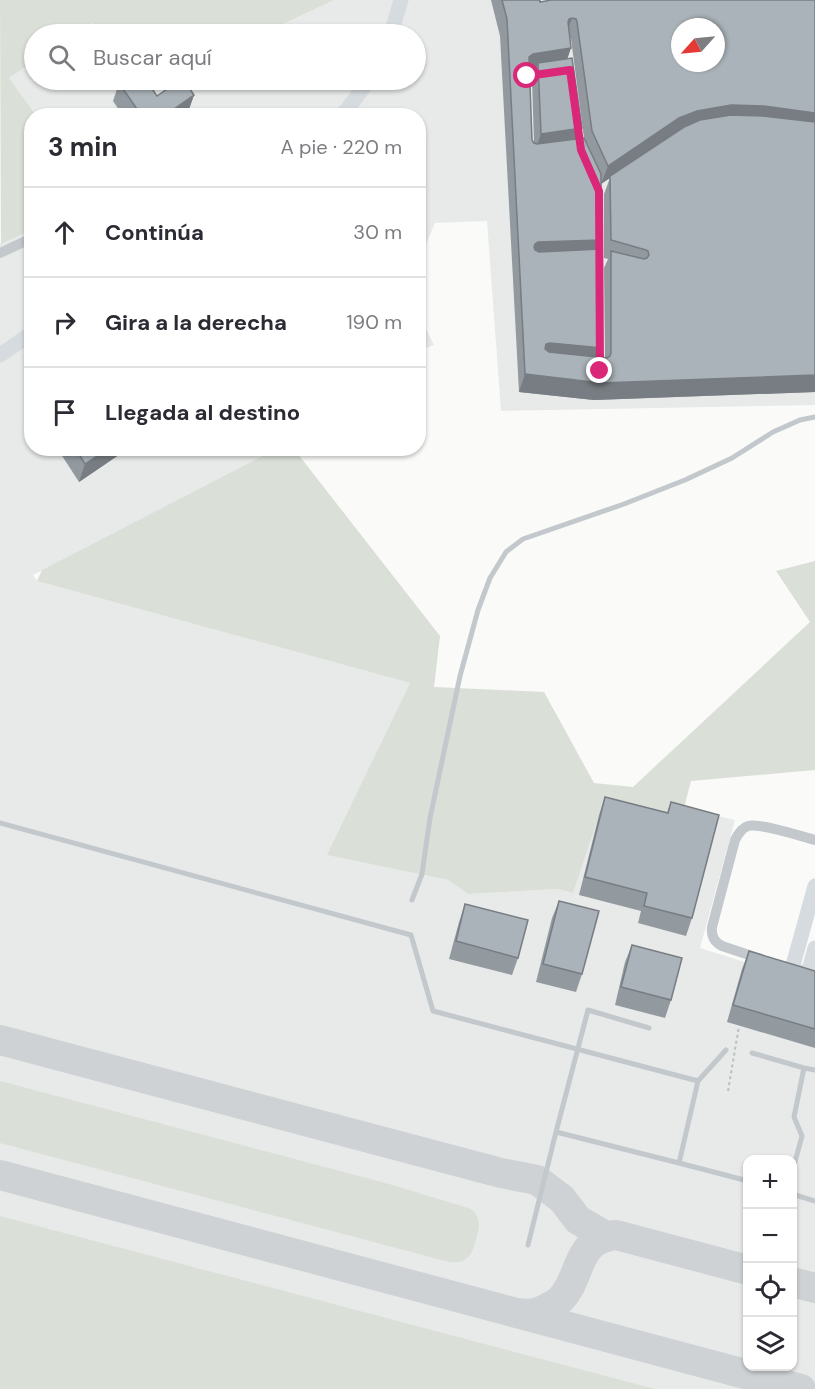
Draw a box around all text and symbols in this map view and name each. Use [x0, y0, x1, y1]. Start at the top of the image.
north arrow [671, 18, 725, 72]
search box [24, 24, 426, 90]
icon: search [45, 41, 78, 74]
text: Buscar aquí [93, 43, 212, 72]
route start [513, 62, 539, 88]
text: 3 min [48, 130, 117, 164]
text: A pie · 220 m [280, 134, 402, 160]
icon: ahead [48, 216, 81, 249]
text: Continúa [105, 218, 204, 247]
text: 30 m [353, 219, 402, 245]
icon: right [48, 306, 81, 339]
text: Gira a la derecha [105, 308, 287, 337]
text: 190 m [346, 309, 402, 335]
route end [586, 357, 612, 383]
icon: arrive [48, 396, 81, 429]
text: Llegada al destino [105, 398, 300, 427]
map controls [743, 1155, 797, 1371]
button: + [743, 1155, 797, 1209]
button: − [743, 1209, 797, 1263]
button: locate [743, 1263, 797, 1317]
button: layers [743, 1317, 797, 1371]

